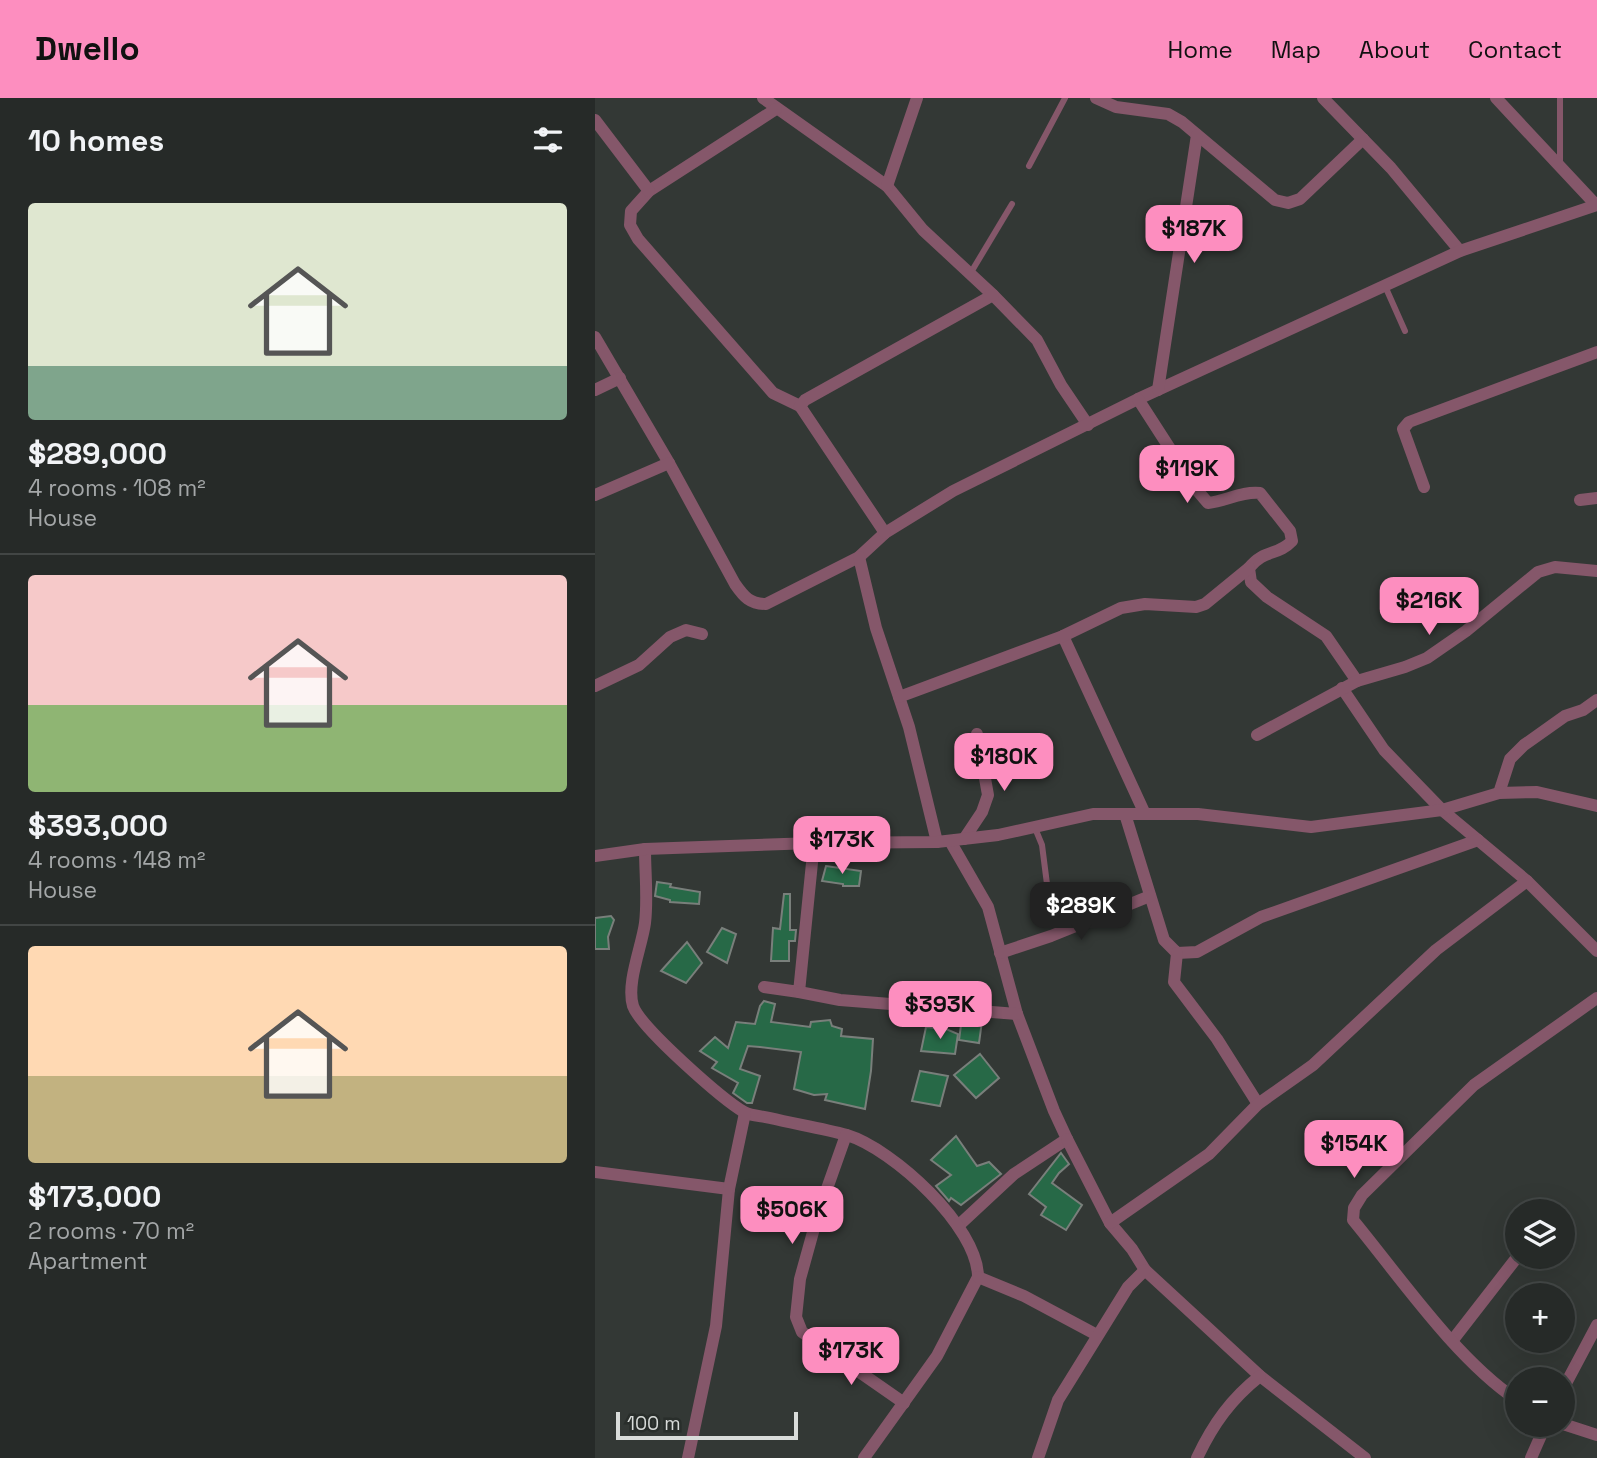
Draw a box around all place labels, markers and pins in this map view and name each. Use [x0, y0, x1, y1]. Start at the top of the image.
pin: $187K [1145, 206, 1243, 265]
pin: $119K [1138, 446, 1236, 505]
pin: $216K [1380, 578, 1478, 637]
pin: $180K [955, 734, 1053, 793]
pin: $173K [793, 816, 891, 876]
pin: $289K [1032, 882, 1130, 942]
pin: $393K [891, 982, 989, 1041]
pin: $154K [1305, 1121, 1403, 1180]
pin: $506K [743, 1186, 841, 1246]
pin: $173K [802, 1328, 900, 1387]

